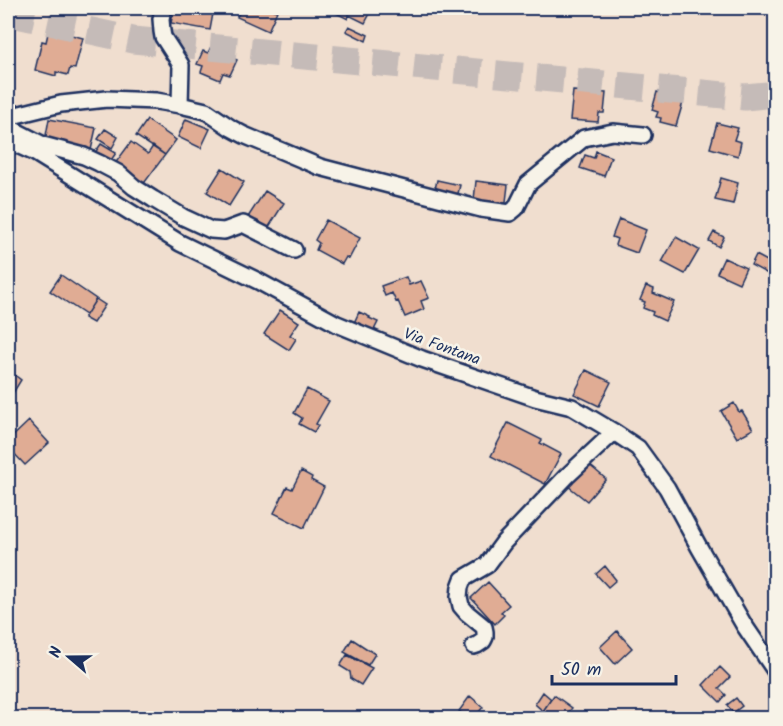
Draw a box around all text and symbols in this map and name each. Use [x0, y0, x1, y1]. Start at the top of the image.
street label: Via Fontana [400, 322, 484, 372]
north arrow [39, 627, 99, 687]
text: N [43, 643, 70, 661]
scale bar [552, 648, 676, 686]
text: 50 m [561, 656, 601, 685]

